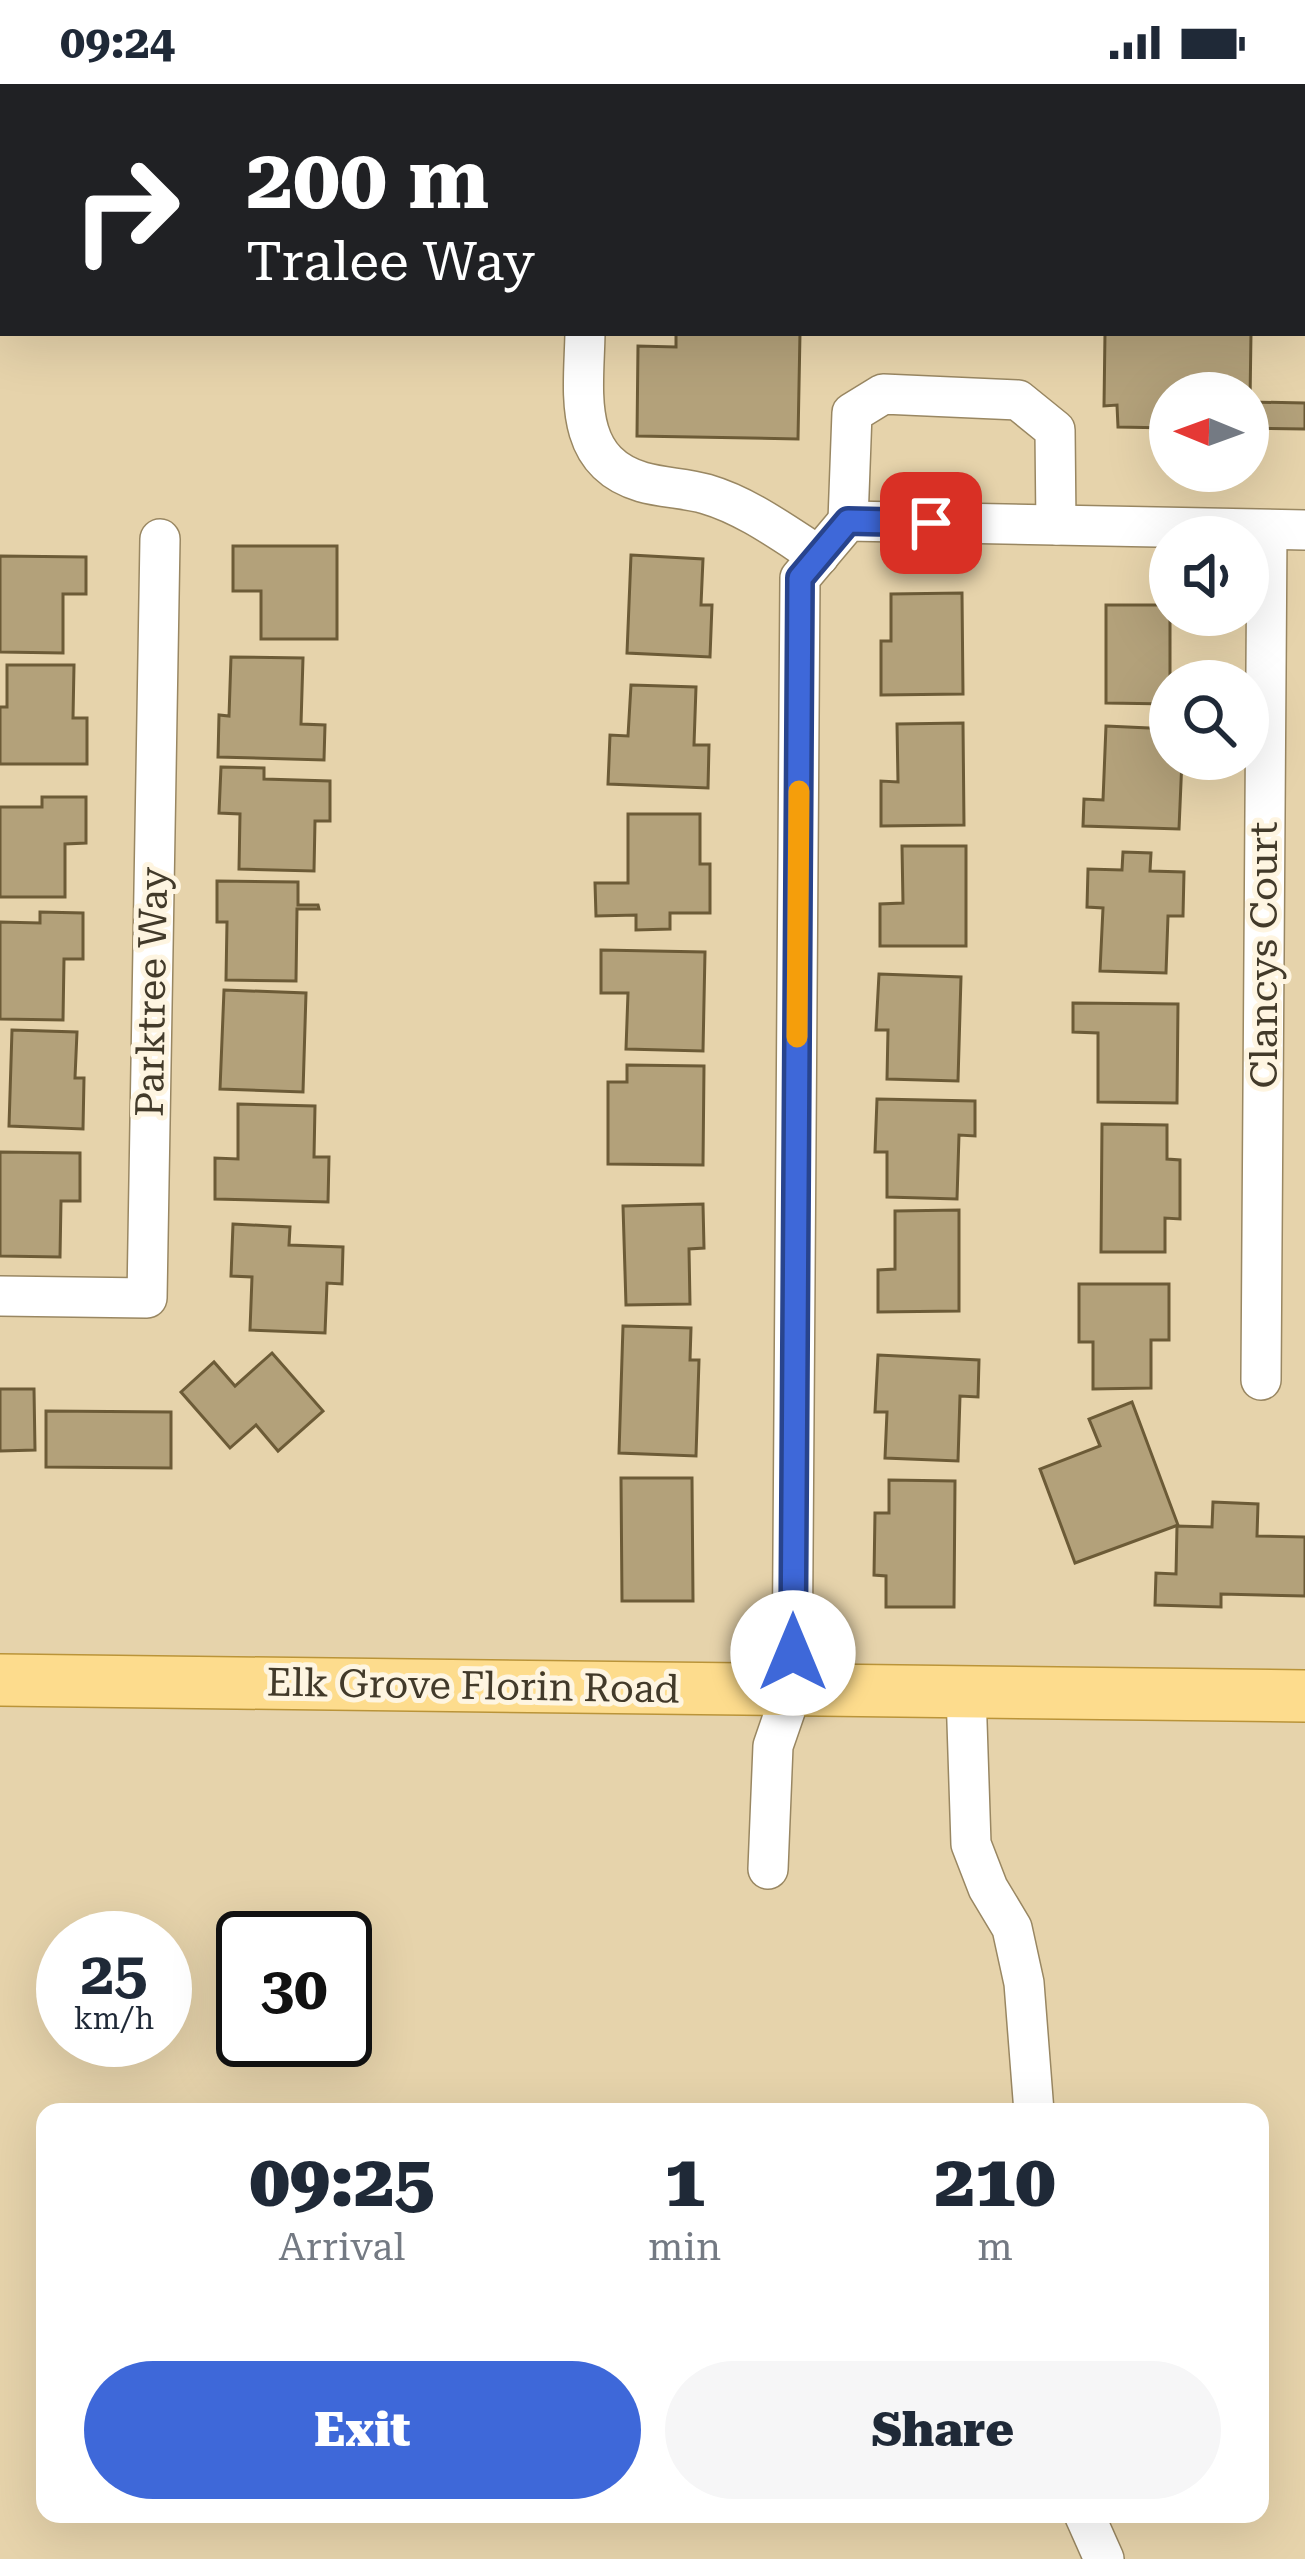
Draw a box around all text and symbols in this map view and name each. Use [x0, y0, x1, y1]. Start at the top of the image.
text: 09:24 [60, 16, 175, 69]
text: 200 m [246, 130, 489, 228]
icon: right [48, 132, 204, 288]
text: Tralee Way [246, 230, 535, 293]
north arrow [1149, 372, 1269, 492]
map controls [1149, 372, 1269, 780]
pin [880, 472, 982, 574]
icon: arrive [898, 490, 964, 556]
button: sound [1149, 516, 1269, 636]
button: search [1149, 660, 1269, 780]
street label: Clancys Court [1241, 822, 1287, 1088]
street label: Parktree Way [127, 867, 177, 1117]
position arrow [730, 1590, 856, 1716]
street label: Elk Grove Florin Road [266, 1659, 680, 1713]
speed limit sign: 30 [216, 1911, 372, 2067]
text: 25 [80, 1938, 148, 2009]
text: km/h [74, 2001, 154, 2036]
text: 09:25 [249, 2139, 435, 2224]
text: 1 [664, 2139, 705, 2224]
text: 210 [935, 2139, 1056, 2224]
text: Arrival [279, 2224, 405, 2270]
text: min [648, 2224, 721, 2270]
text: m [977, 2224, 1013, 2270]
button: Exit [84, 2361, 641, 2499]
button: Share [665, 2361, 1221, 2499]

